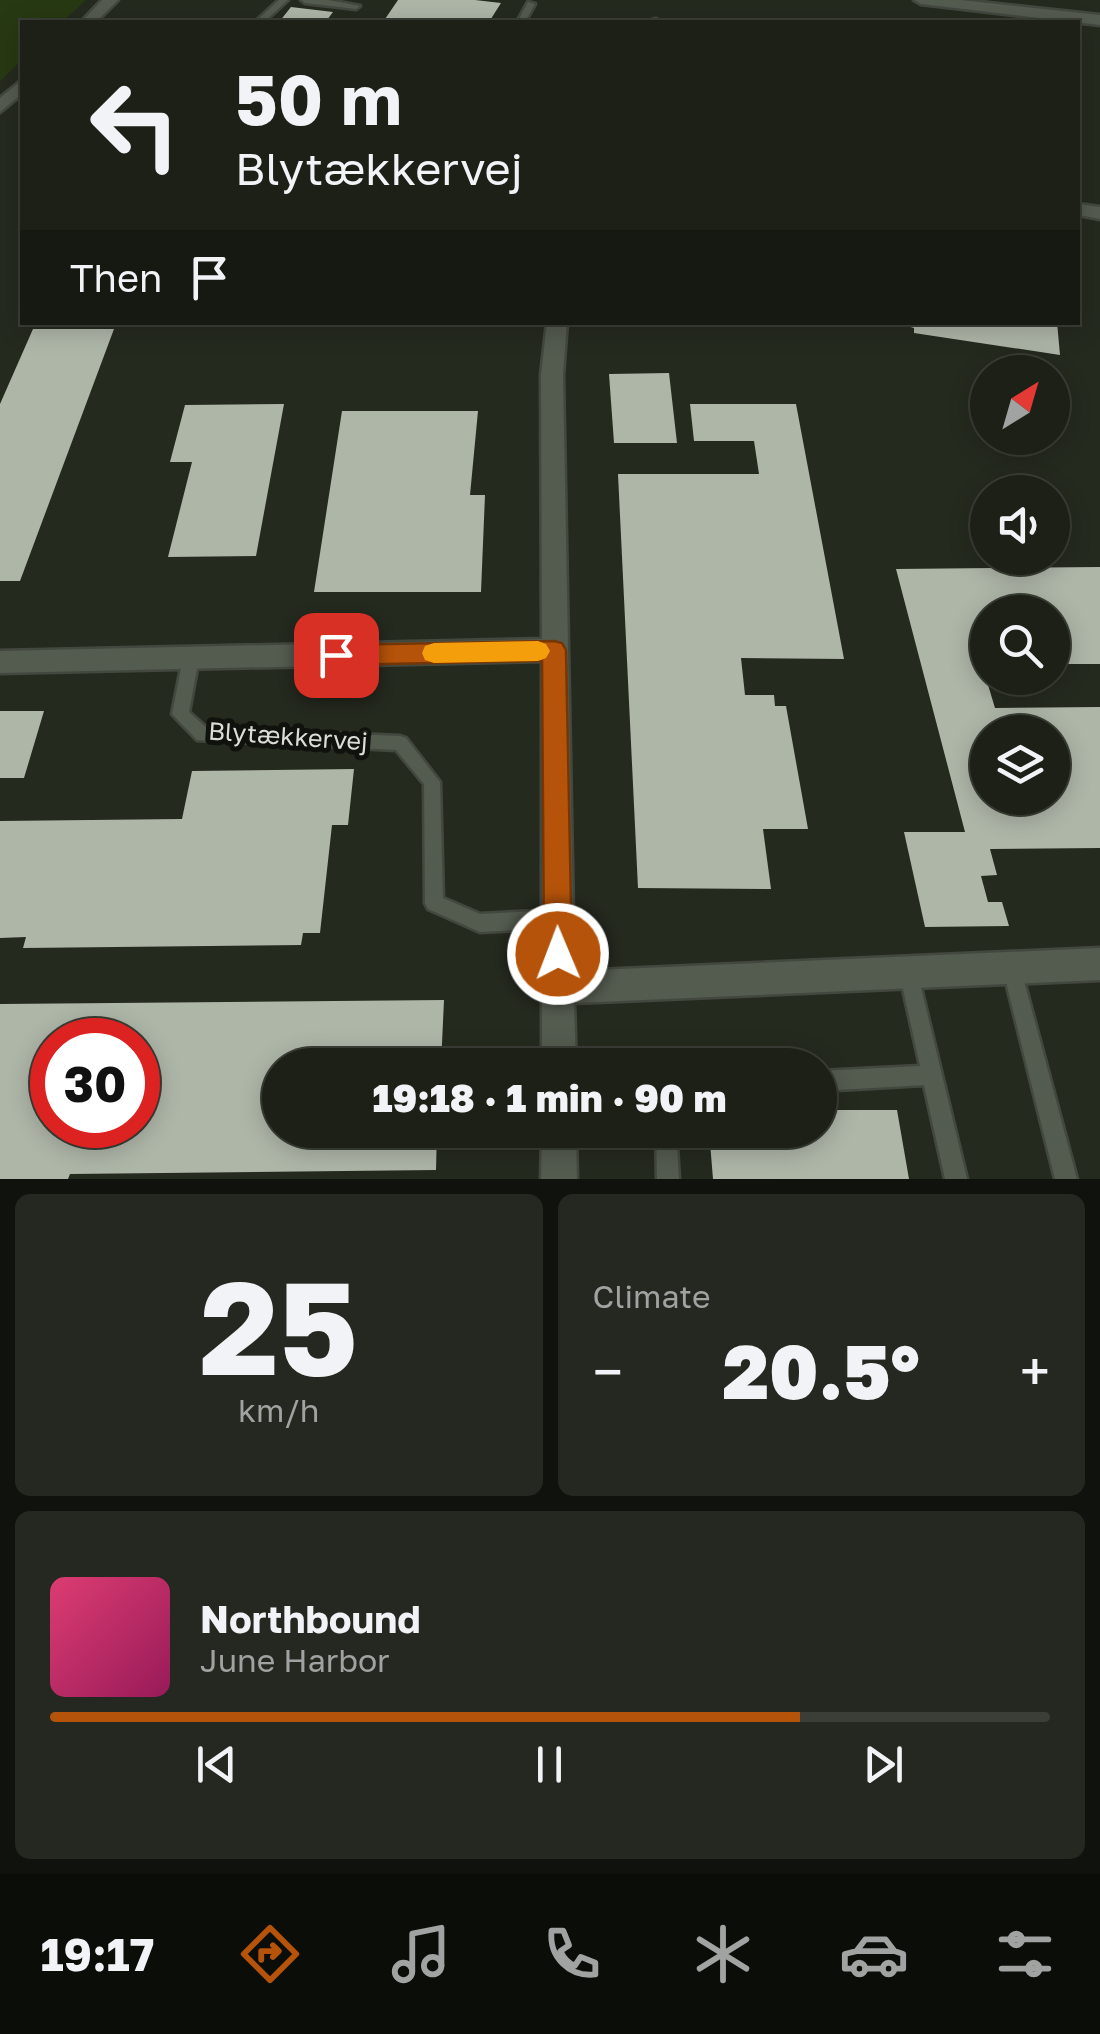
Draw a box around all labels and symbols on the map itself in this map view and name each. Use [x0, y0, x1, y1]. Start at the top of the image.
north arrow [970, 355, 1070, 455]
pin [294, 613, 379, 698]
street label: Blytækkervej [207, 714, 369, 757]
position arrow [506, 902, 610, 1006]
speed limit sign: 30 [30, 1018, 160, 1148]

